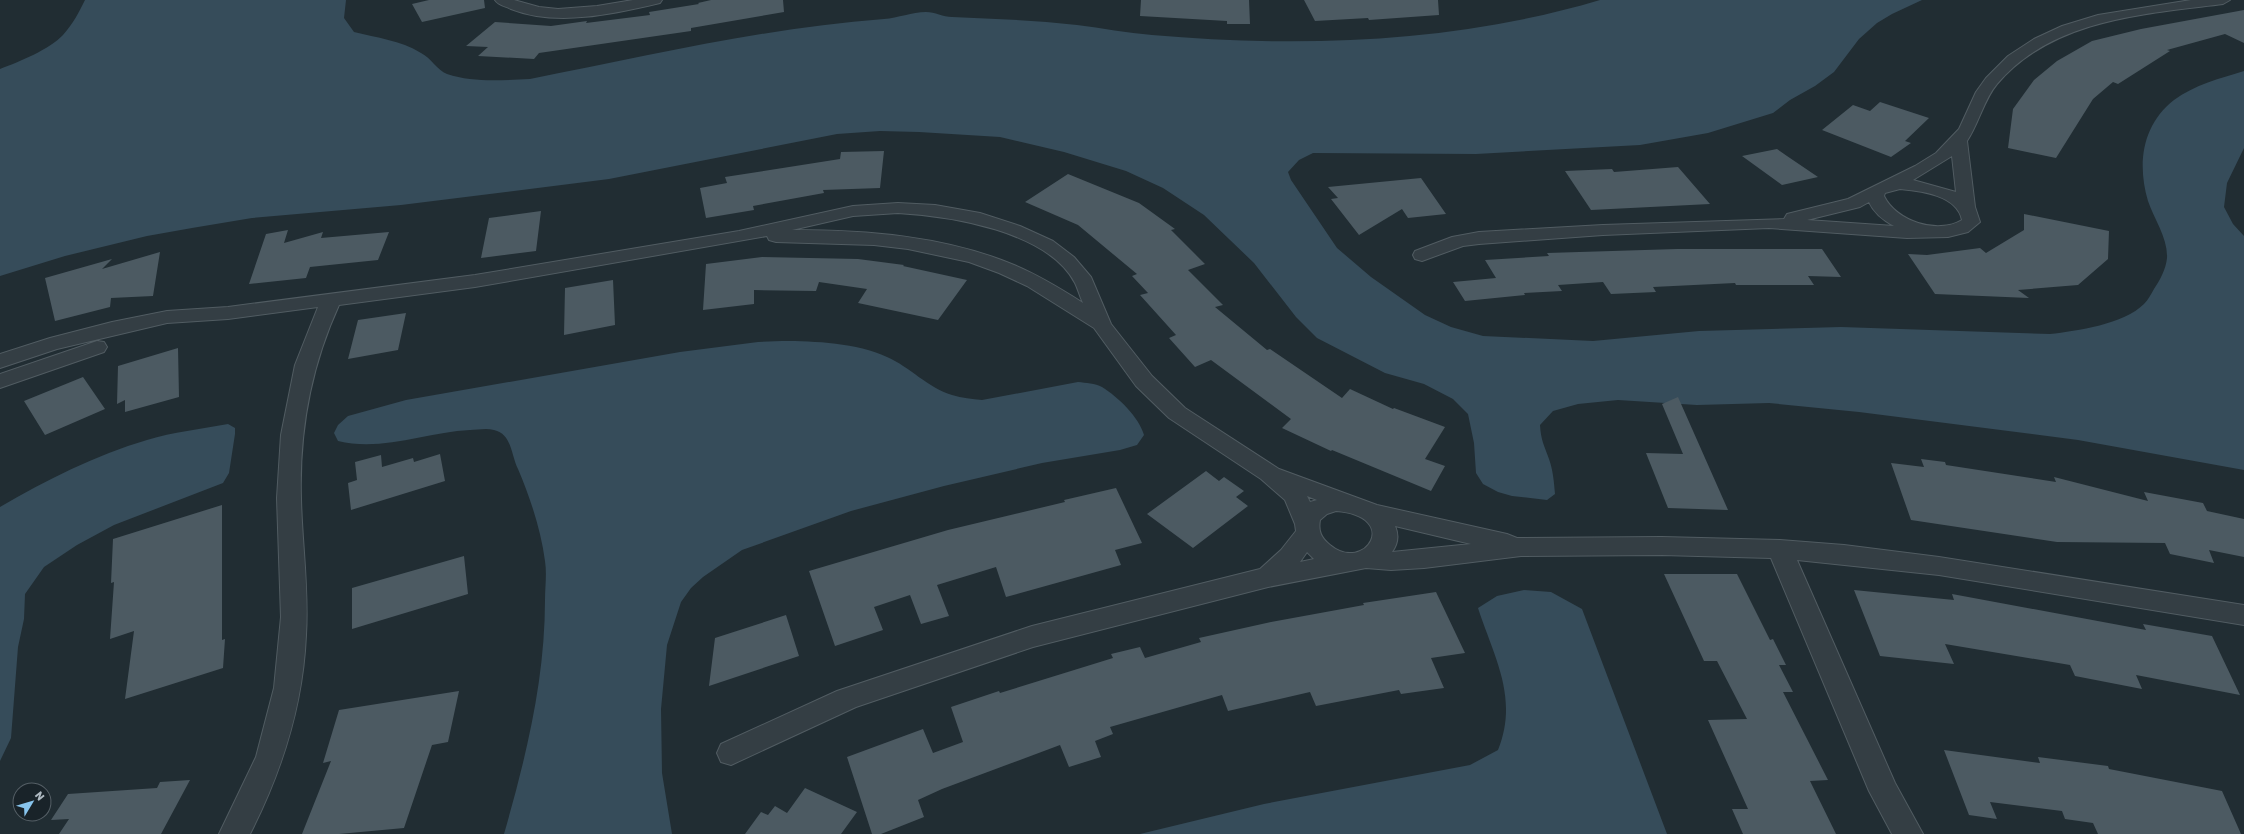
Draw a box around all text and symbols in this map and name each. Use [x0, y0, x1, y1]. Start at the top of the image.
north arrow [12, 782, 52, 822]
text: N [32, 789, 47, 803]

